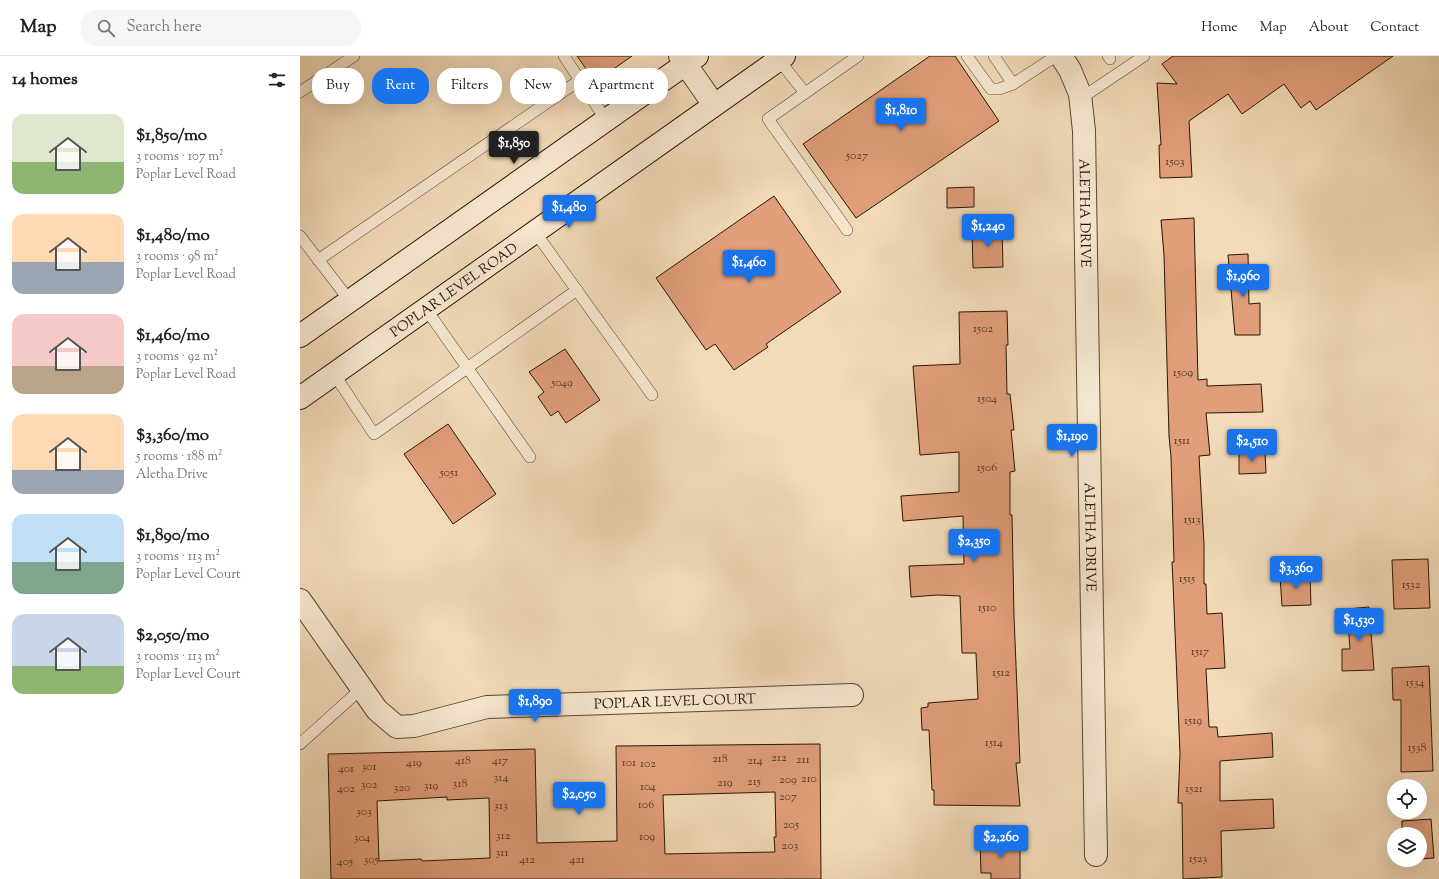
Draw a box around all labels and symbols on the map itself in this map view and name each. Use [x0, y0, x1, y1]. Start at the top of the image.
pin: $1,810 [868, 98, 934, 132]
pin: $1,850 [481, 131, 547, 165]
house number: 5027 [845, 147, 868, 165]
house number: 1503 [1165, 153, 1185, 171]
street label: ALETHA DRIVE [1072, 158, 1094, 268]
pin: $1,480 [536, 195, 602, 229]
pin: $1,240 [955, 214, 1021, 248]
street label: POPLAR LEVEL ROAD [387, 239, 523, 343]
pin: $1,460 [716, 250, 782, 284]
pin: $1,960 [1210, 264, 1276, 298]
house number: 1502 [973, 320, 993, 338]
house number: 1509 [1173, 364, 1193, 382]
house number: 5049 [550, 374, 573, 392]
house number: 1504 [977, 390, 997, 408]
pin: $1,190 [1039, 424, 1105, 458]
pin: $2,510 [1219, 429, 1285, 463]
house number: 1511 [1174, 432, 1190, 450]
house number: 1506 [977, 459, 997, 477]
house number: 5051 [439, 464, 458, 482]
street label: ALETHA DRIVE [1078, 482, 1100, 592]
house number: 1513 [1183, 511, 1201, 529]
pin: $2,350 [941, 529, 1007, 563]
pin: $3,360 [1263, 556, 1329, 590]
house number: 1515 [1179, 570, 1195, 588]
house number: 1532 [1402, 576, 1421, 594]
house number: 1510 [978, 599, 996, 617]
pin: $1,530 [1326, 608, 1392, 642]
house number: 1517 [1191, 643, 1209, 661]
house number: 1512 [992, 664, 1010, 682]
house number: 1534 [1405, 674, 1425, 692]
pin: $1,890 [502, 689, 568, 723]
street label: POPLAR LEVEL COURT [594, 690, 756, 715]
house number: 1519 [1184, 712, 1202, 730]
house number: 1514 [985, 734, 1003, 752]
house number: 1538 [1407, 739, 1427, 757]
house number: 212 [771, 749, 787, 767]
house number: 218 [712, 750, 728, 768]
house number: 211 [796, 751, 810, 769]
house number: 418 [455, 752, 471, 770]
house number: 417 [492, 752, 508, 770]
house number: 214 [747, 752, 763, 770]
house number: 419 [406, 754, 422, 772]
house number: 101 [622, 754, 636, 772]
house number: 102 [640, 755, 656, 773]
house number: 301 [361, 758, 377, 776]
house number: 401 [338, 760, 354, 778]
house number: 314 [494, 769, 508, 787]
house number: 210 [801, 770, 817, 788]
house number: 209 [779, 771, 797, 789]
house number: 215 [747, 773, 761, 791]
house number: 219 [717, 774, 733, 792]
house number: 318 [453, 775, 467, 793]
house number: 302 [361, 776, 378, 794]
house number: 319 [424, 777, 438, 795]
house number: 104 [640, 778, 656, 796]
house number: 320 [394, 779, 410, 797]
house number: 402 [337, 780, 355, 798]
house number: 1521 [1185, 780, 1203, 798]
pin: $2,050 [546, 782, 612, 816]
house number: 207 [779, 788, 797, 806]
house number: 106 [638, 796, 654, 814]
house number: 313 [494, 797, 508, 815]
house number: 303 [356, 803, 372, 821]
house number: 205 [783, 816, 799, 834]
pin: $2,260 [968, 825, 1034, 859]
house number: 312 [496, 827, 511, 845]
house number: 109 [639, 828, 655, 846]
house number: 304 [354, 829, 370, 847]
house number: 203 [782, 837, 799, 855]
house number: 311 [495, 844, 509, 862]
house number: 1523 [1189, 850, 1207, 868]
house number: 305 [363, 851, 379, 869]
house number: 412 [519, 851, 535, 869]
house number: 421 [569, 851, 585, 869]
house number: 405 [337, 853, 353, 871]

